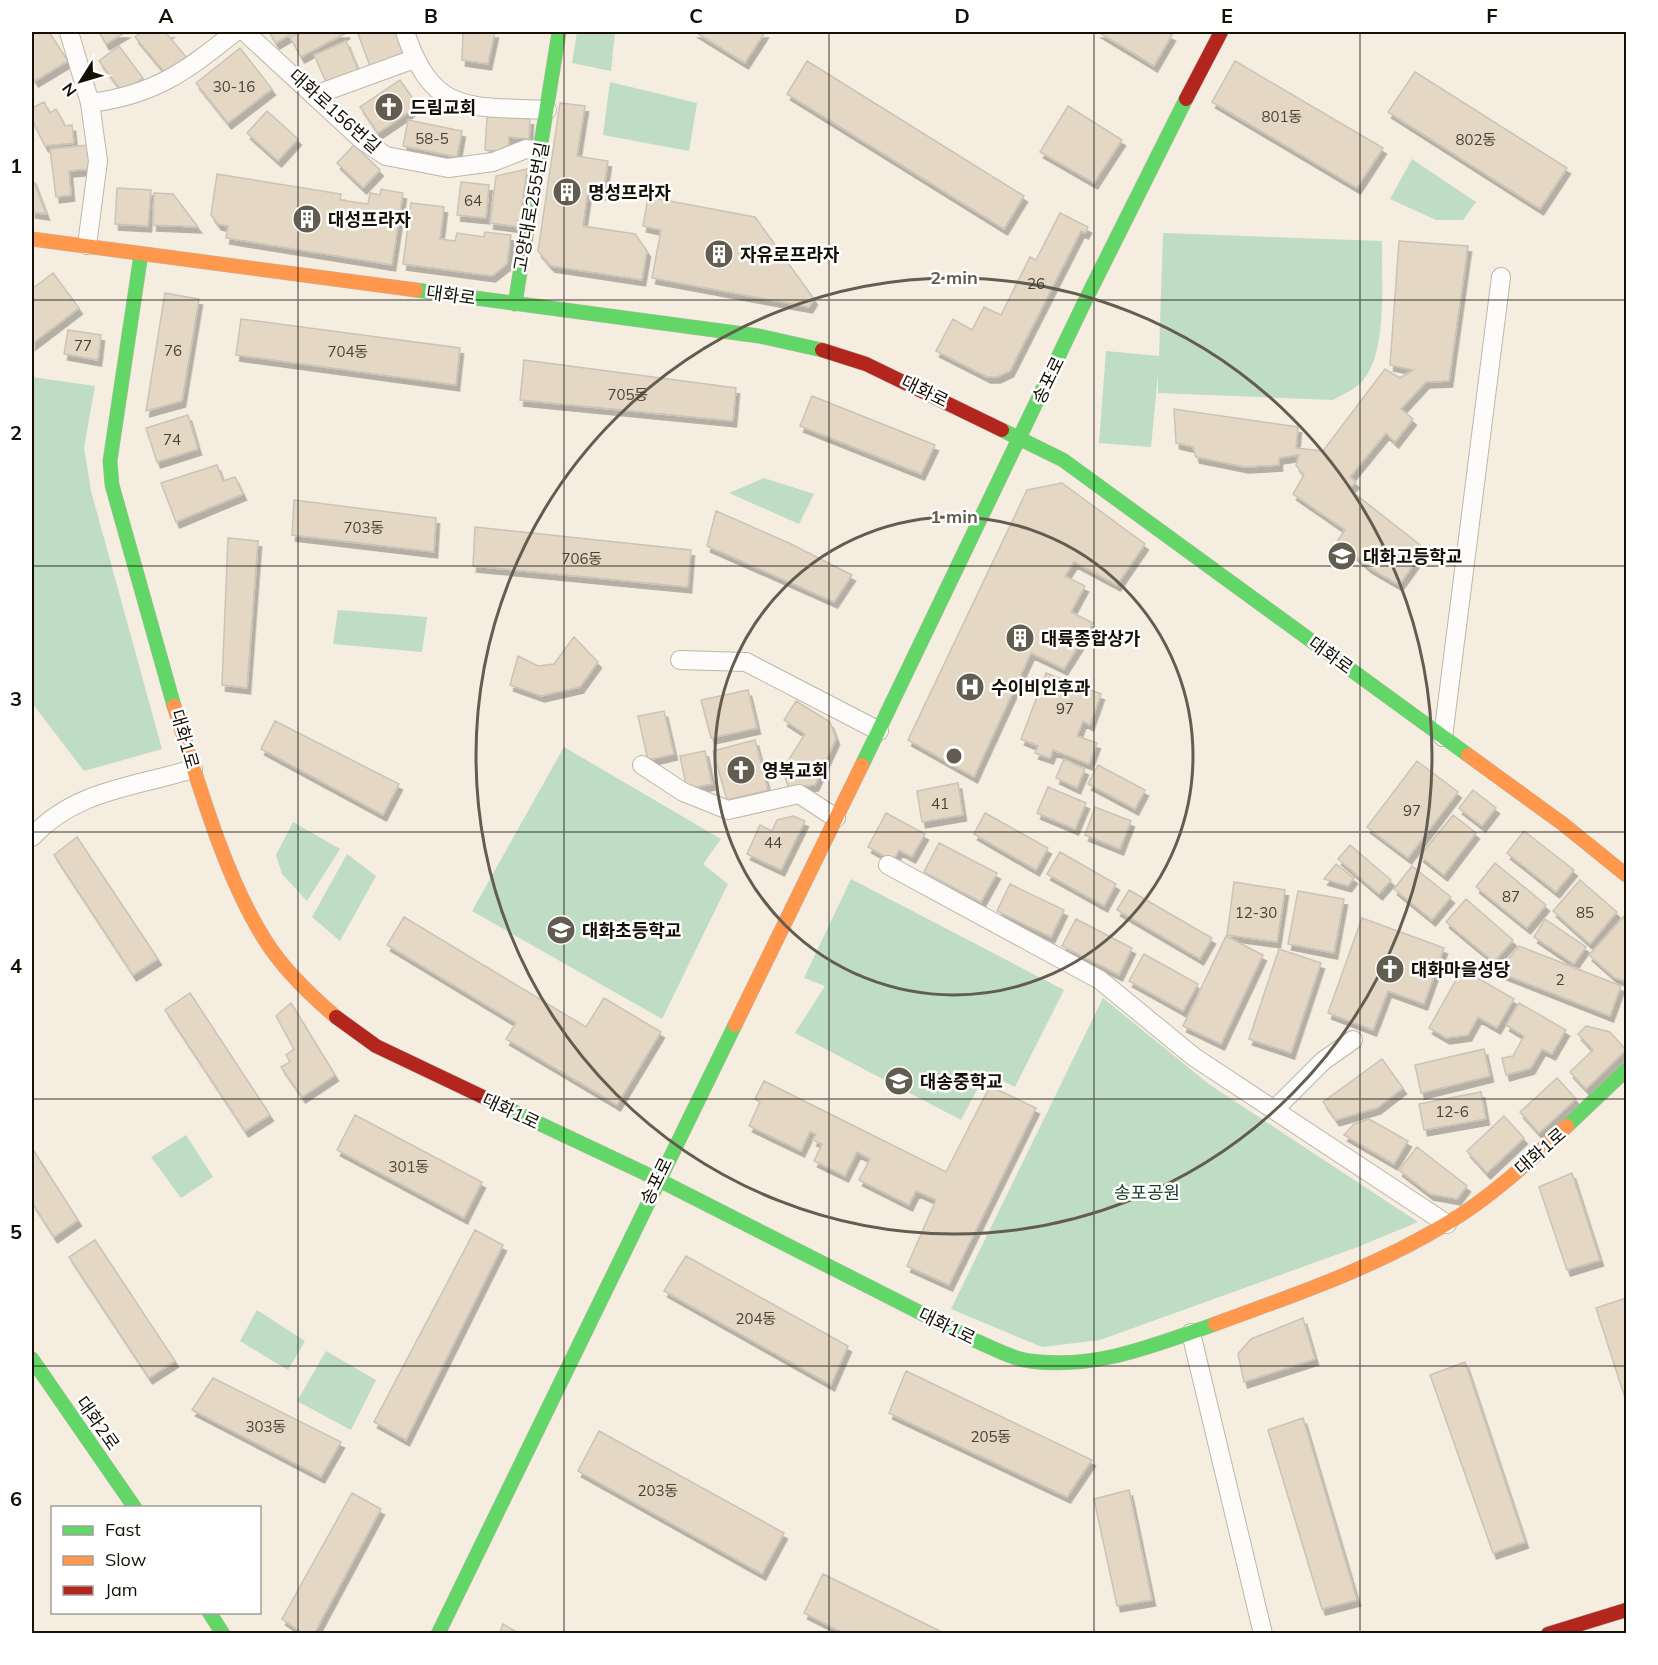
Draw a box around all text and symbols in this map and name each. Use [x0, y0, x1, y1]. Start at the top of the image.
text: A [159, 3, 174, 28]
text: B [424, 3, 438, 28]
text: C [689, 3, 703, 28]
text: D [954, 3, 970, 28]
text: E [1221, 3, 1233, 28]
text: F [1486, 3, 1498, 28]
north arrow [51, 51, 111, 111]
street label: 대화로156번길 [284, 64, 386, 158]
house number: 30-16 [213, 77, 255, 96]
text: N [57, 79, 81, 101]
church icon: 드림교회 [373, 91, 405, 123]
place label: 드림교회 [410, 96, 476, 119]
house number: 801동 [1262, 107, 1302, 126]
house number: 58-5 [415, 129, 449, 148]
house number: 802동 [1456, 130, 1496, 149]
street label: 고양대로255번길 [508, 140, 554, 274]
text: 1 [10, 153, 22, 178]
building icon: 명성프라자 [551, 176, 583, 208]
place label: 명성프라자 [588, 181, 671, 204]
house number: 64 [464, 191, 482, 210]
building icon: 대성프라자 [291, 203, 323, 235]
place label: 대성프라자 [328, 208, 411, 231]
building icon: 자유로프라자 [703, 238, 735, 270]
place label: 자유로프라자 [740, 243, 840, 266]
text: 2 min [930, 266, 978, 289]
house number: 26 [1027, 274, 1045, 293]
street label: 대화로 [425, 280, 477, 310]
house number: 77 [74, 336, 92, 355]
house number: 76 [164, 341, 182, 360]
house number: 704동 [328, 342, 368, 361]
street label: 송포로 [1027, 353, 1069, 407]
street label: 대화로 [898, 370, 952, 412]
house number: 705동 [608, 385, 648, 404]
text: 2 [10, 420, 22, 445]
house number: 74 [163, 430, 181, 449]
text: 1 min [930, 505, 978, 528]
house number: 703동 [344, 518, 384, 537]
school or university icon: 대화고등학교 [1326, 540, 1358, 572]
place label: 대화고등학교 [1363, 545, 1462, 568]
house number: 706동 [562, 549, 602, 568]
building icon: 대륙종합상가 [1004, 622, 1036, 654]
place label: 대륙종합상가 [1041, 627, 1141, 650]
street label: 대화로 [1304, 631, 1358, 679]
hospital icon: 수이비인후과 [954, 671, 986, 703]
place label: 수이비인후과 [991, 676, 1091, 699]
text: 3 [10, 686, 22, 711]
house number: 97 [1056, 699, 1074, 718]
street label: 대화1로 [166, 707, 204, 771]
centre of rings [944, 746, 964, 766]
church icon: 영복교회 [725, 754, 757, 786]
place label: 영복교회 [762, 759, 828, 782]
house number: 41 [931, 794, 949, 813]
house number: 97 [1403, 801, 1421, 820]
house number: 44 [764, 833, 782, 852]
house number: 87 [1502, 887, 1520, 906]
house number: 12-30 [1235, 903, 1277, 922]
house number: 85 [1576, 903, 1594, 922]
school or university icon: 대화초등학교 [545, 914, 577, 946]
place label: 대화초등학교 [582, 919, 681, 942]
text: 4 [10, 953, 22, 978]
church icon: 대화마을성당 [1374, 953, 1406, 985]
place label: 대화마을성당 [1411, 958, 1510, 981]
house number: 2 [1555, 970, 1565, 989]
school or university icon: 대송중학교 [883, 1065, 915, 1097]
place label: 대송중학교 [920, 1070, 1003, 1093]
street label: 대화1로 [479, 1088, 543, 1134]
house number: 12-6 [1435, 1102, 1469, 1121]
street label: 대화1로 [1510, 1122, 1570, 1180]
street label: 송포로 [635, 1154, 677, 1208]
house number: 301동 [389, 1157, 429, 1176]
park label: 송포공원 [1114, 1181, 1180, 1204]
text: 5 [10, 1219, 22, 1244]
street label: 대화1로 [915, 1302, 979, 1350]
house number: 204동 [736, 1309, 776, 1328]
street label: 대화2로 [71, 1392, 125, 1454]
house number: 303동 [246, 1417, 286, 1436]
house number: 205동 [971, 1427, 1011, 1446]
house number: 203동 [638, 1481, 678, 1500]
text: 6 [10, 1486, 22, 1511]
legend [51, 1506, 261, 1614]
text: Fast [105, 1518, 141, 1541]
text: Slow [105, 1548, 147, 1571]
text: Jam [105, 1578, 138, 1601]

